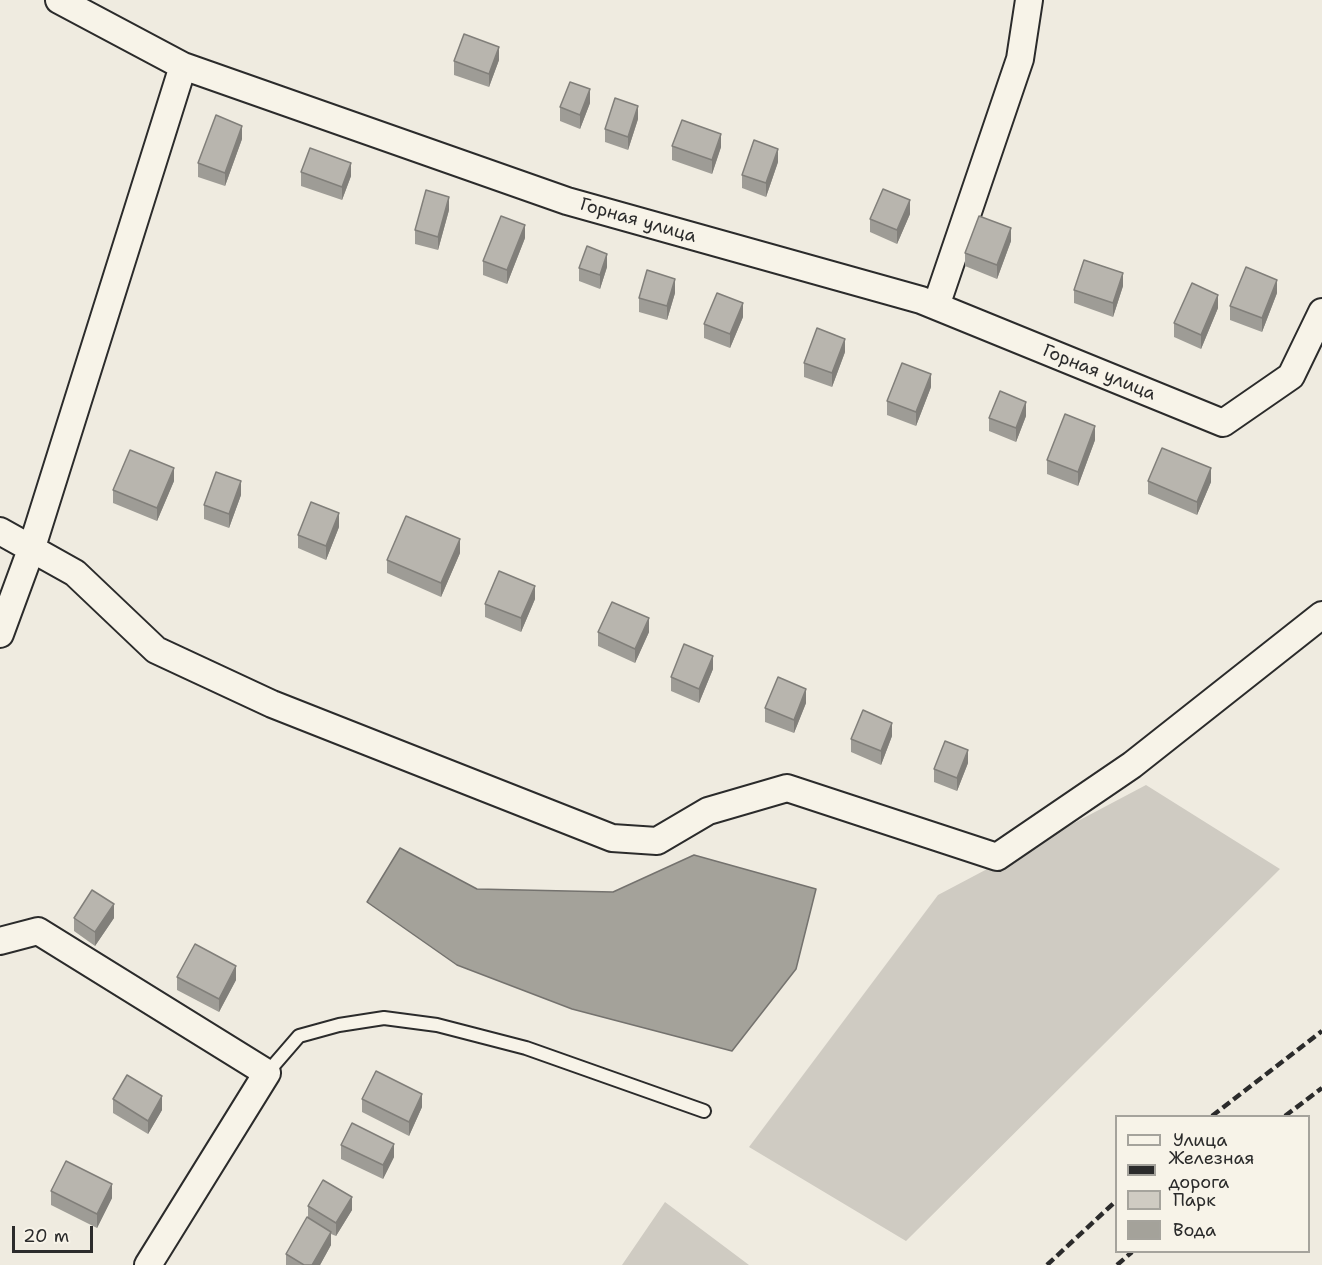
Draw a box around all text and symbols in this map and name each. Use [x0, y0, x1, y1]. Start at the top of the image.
street label: Горная улица [577, 194, 699, 248]
street label: Горная улица [1039, 340, 1159, 406]
legend [1115, 1115, 1310, 1253]
text: Улица [1173, 1128, 1227, 1152]
text: Железная дорога [1168, 1146, 1254, 1194]
text: Парк [1173, 1188, 1216, 1212]
scale bar [15, 1214, 96, 1252]
text: Вода [1173, 1218, 1216, 1242]
text: 20 m [23, 1224, 69, 1248]

